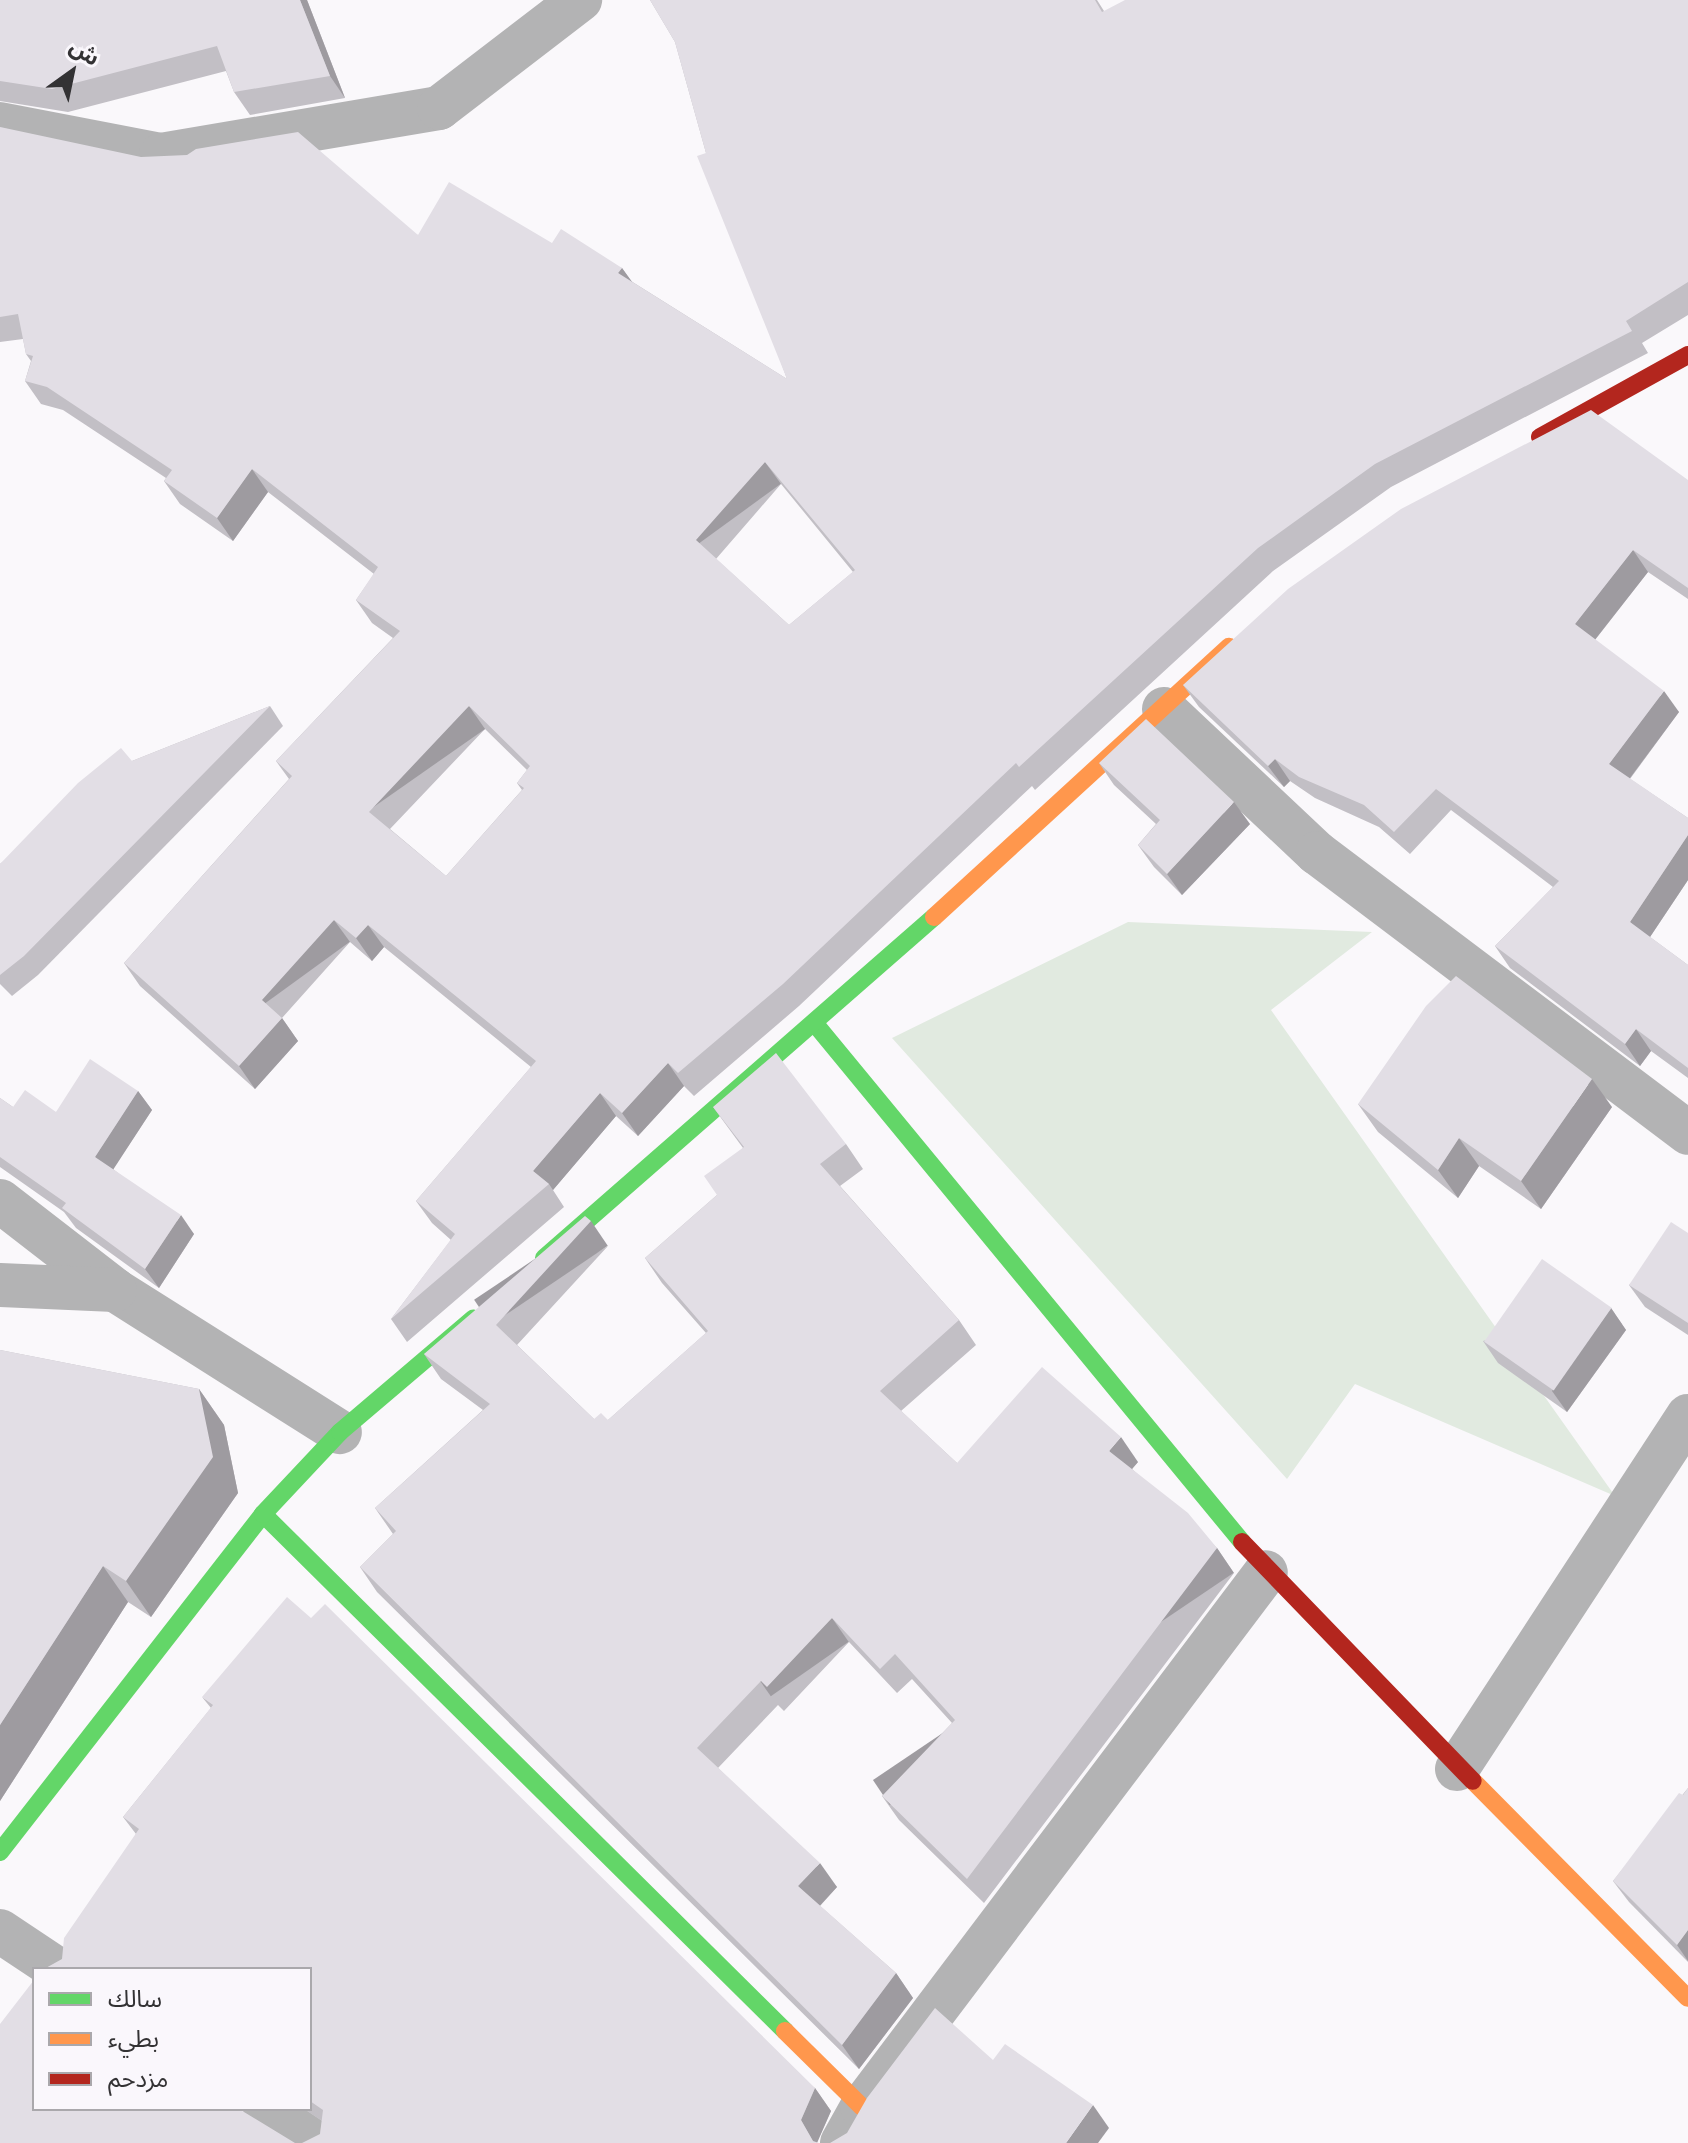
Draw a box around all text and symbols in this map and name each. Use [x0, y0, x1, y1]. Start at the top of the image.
north arrow [32, 32, 112, 112]
text: ش [66, 33, 105, 70]
legend [32, 1967, 312, 2111]
text: سالك [108, 1985, 162, 2012]
text: بطيء [108, 2025, 159, 2052]
text: مزدحم [108, 2065, 168, 2092]

